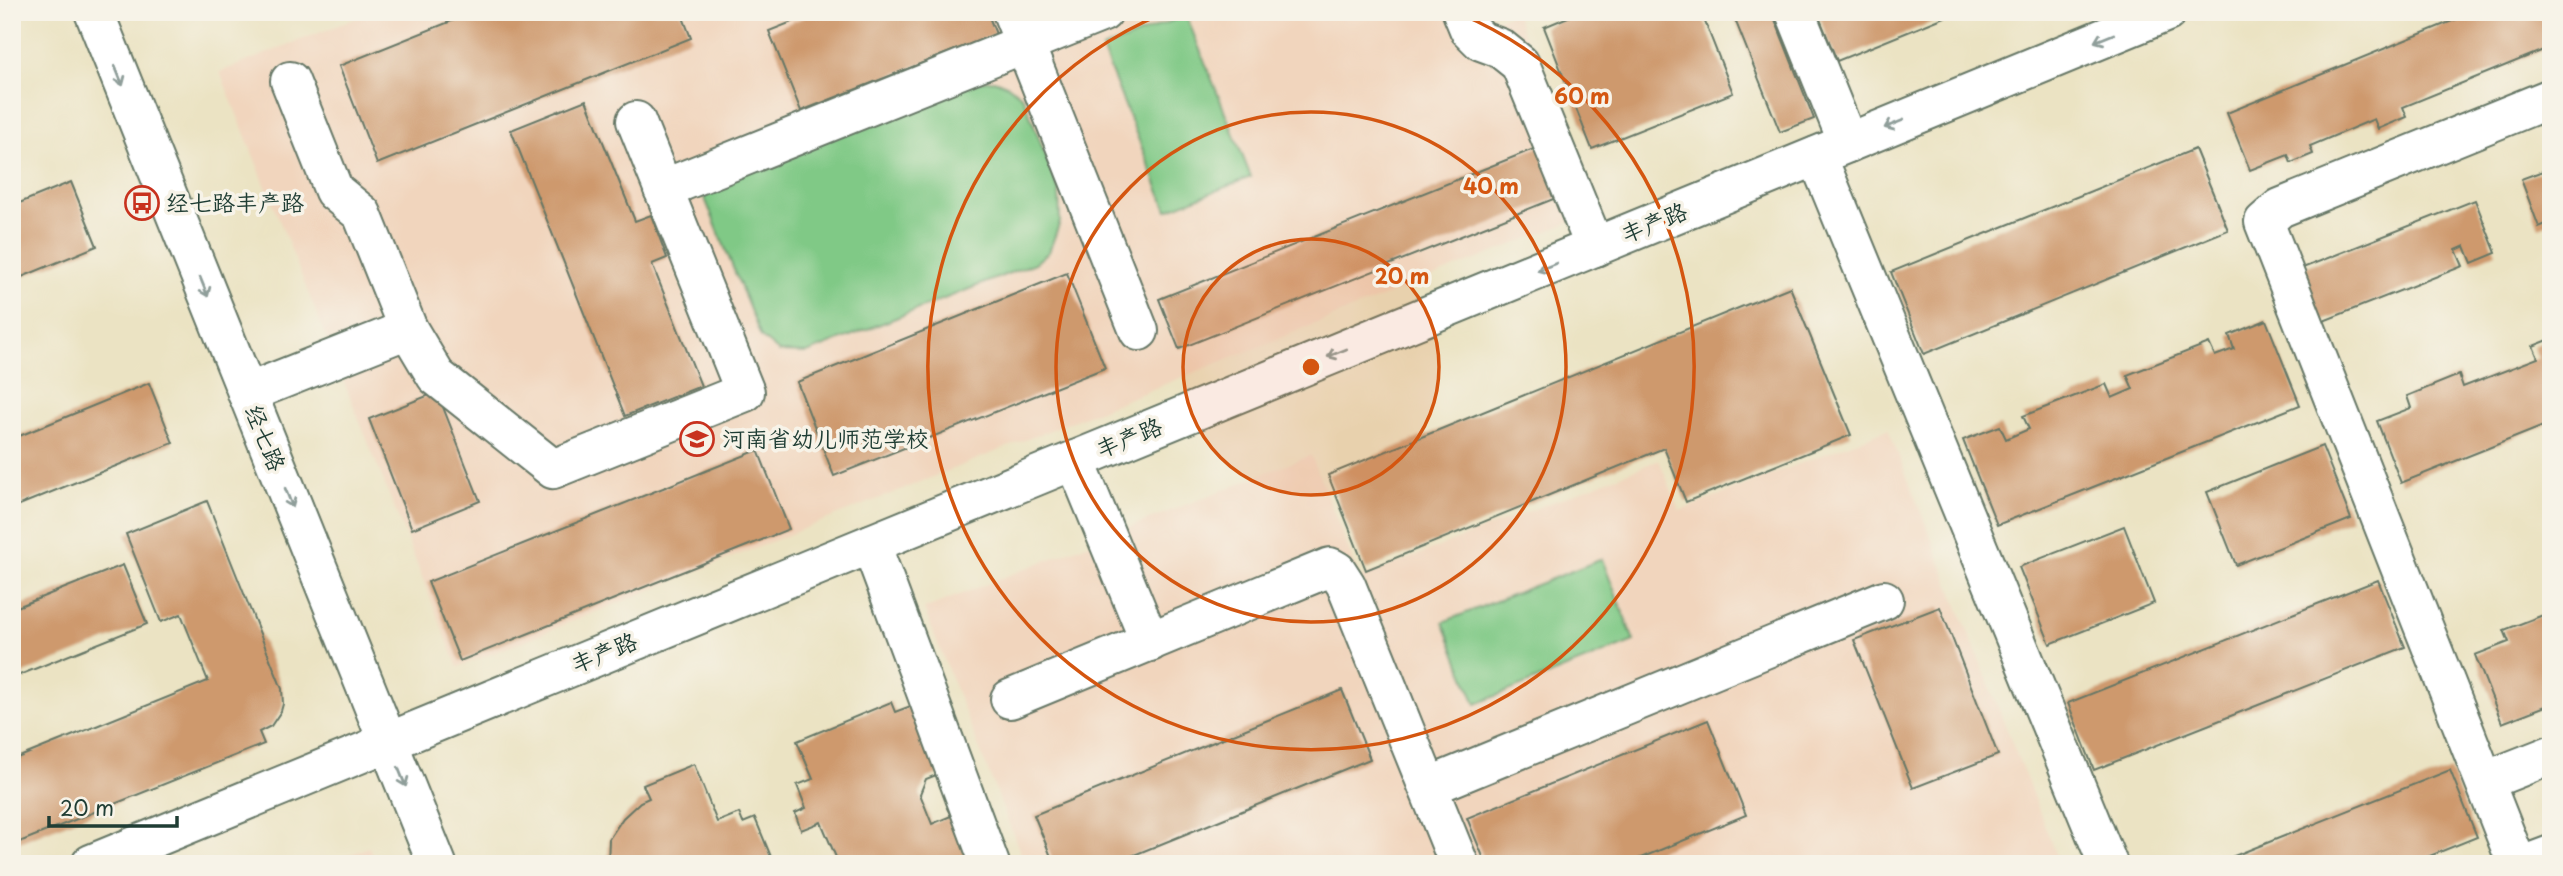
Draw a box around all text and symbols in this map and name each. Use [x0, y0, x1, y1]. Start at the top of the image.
one-way arrow [2094, 32, 2115, 45]
one-way arrow [114, 64, 127, 86]
text: 60 m [1554, 79, 1610, 111]
one-way arrow [1883, 119, 1905, 132]
text: 40 m [1463, 169, 1519, 201]
bus stop icon: 经七路丰产路 [123, 184, 161, 222]
place label: 经七路丰产路 [166, 184, 304, 219]
street label: 丰产路 [1615, 192, 1692, 251]
text: 20 m [1375, 259, 1429, 291]
one-way arrow [1537, 261, 1558, 274]
one-way arrow [199, 275, 212, 297]
one-way arrow [1326, 347, 1348, 360]
centre of rings [1299, 355, 1323, 379]
street label: 经七路 [237, 399, 296, 476]
street label: 丰产路 [1090, 407, 1167, 466]
school or university icon: 河南省幼儿师范学校 [678, 420, 716, 458]
place label: 河南省幼儿师范学校 [722, 420, 929, 455]
one-way arrow [284, 486, 297, 508]
street label: 丰产路 [565, 622, 642, 681]
one-way arrow [396, 766, 409, 787]
scale bar [49, 785, 177, 829]
text: 20 m [60, 791, 114, 823]

